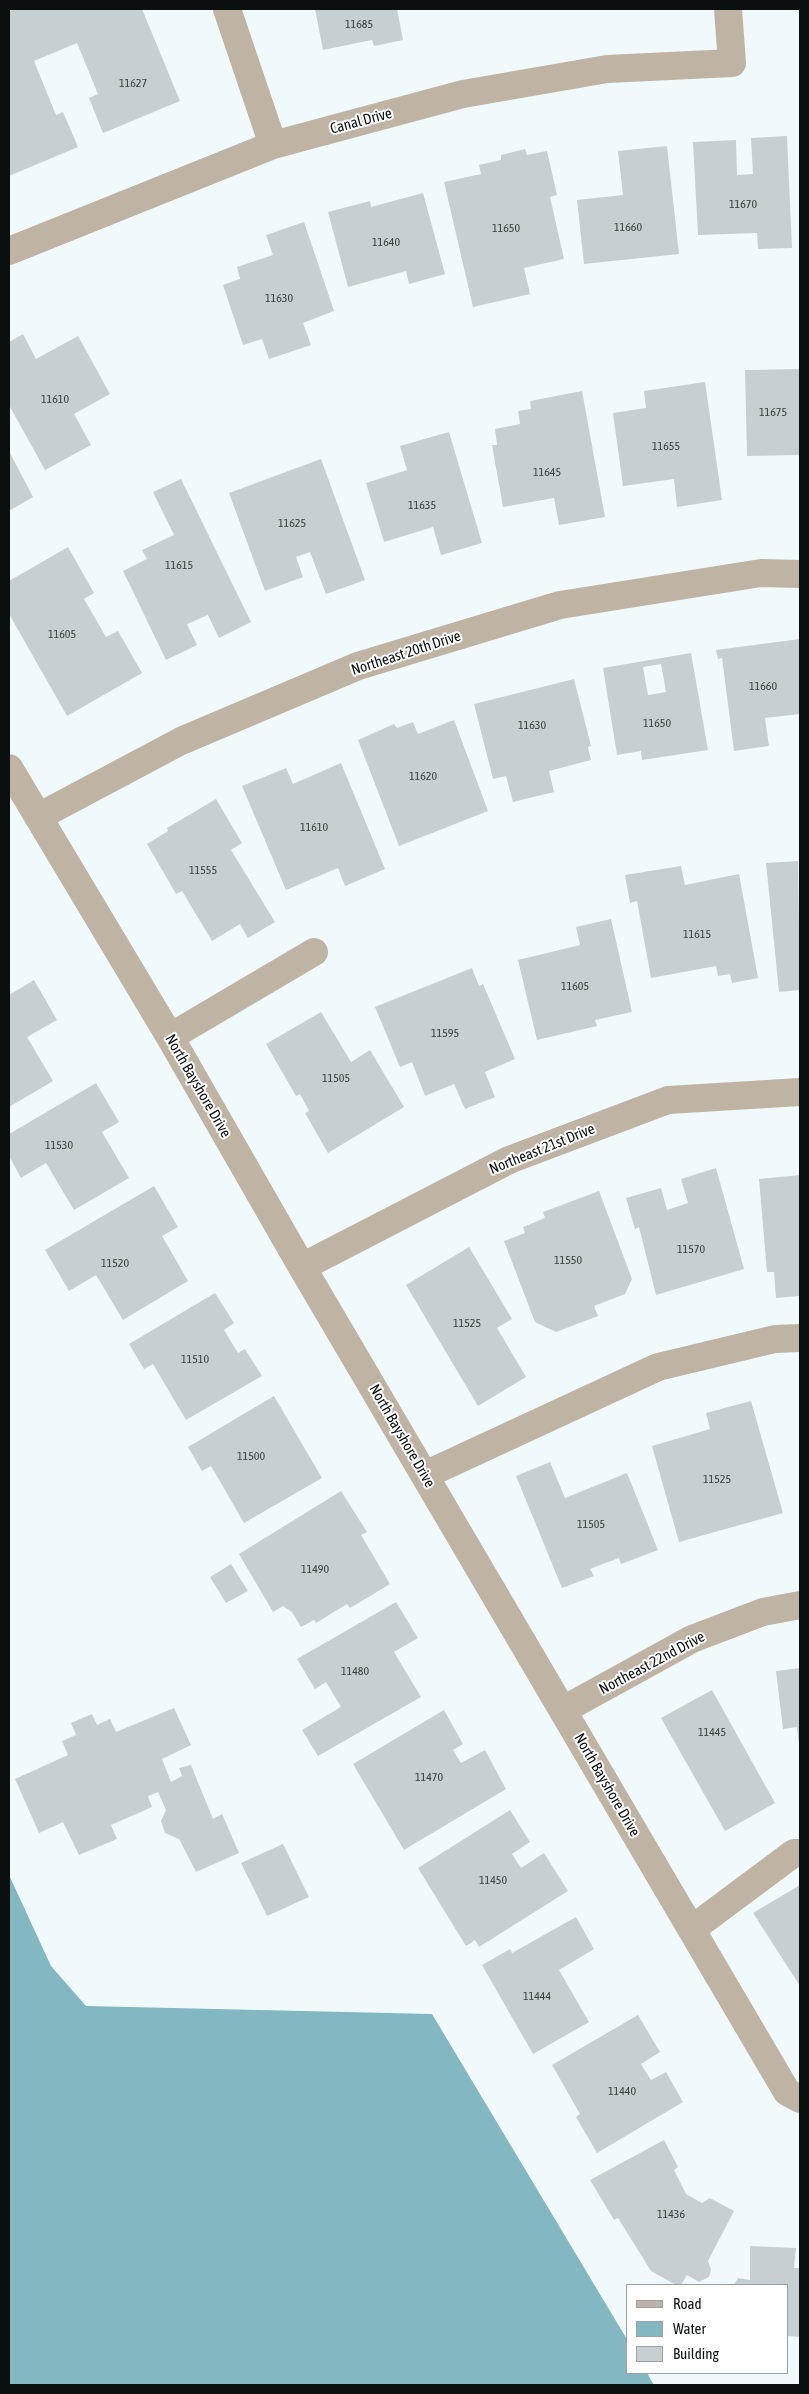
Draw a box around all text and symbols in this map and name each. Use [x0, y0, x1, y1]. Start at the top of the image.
house number: 11685 [345, 17, 373, 31]
house number: 11627 [119, 76, 147, 90]
street label: Canal Drive [328, 104, 394, 138]
house number: 11670 [729, 197, 757, 211]
house number: 11660 [614, 220, 642, 234]
house number: 11650 [492, 221, 520, 235]
house number: 11640 [372, 235, 400, 249]
house number: 11630 [265, 291, 293, 305]
house number: 11610 [41, 392, 69, 406]
house number: 11675 [759, 405, 787, 419]
house number: 11655 [652, 439, 680, 453]
house number: 11645 [533, 465, 561, 479]
house number: 11635 [408, 498, 436, 512]
house number: 11625 [278, 516, 306, 530]
house number: 11615 [165, 558, 193, 572]
house number: 11605 [48, 627, 76, 641]
street label: Northeast 20th Drive [349, 627, 463, 679]
house number: 11660 [749, 679, 777, 693]
house number: 11650 [643, 716, 671, 730]
house number: 11630 [518, 718, 546, 732]
house number: 11620 [409, 769, 437, 783]
house number: 11610 [300, 820, 328, 834]
house number: 11555 [189, 863, 217, 877]
house number: 11615 [683, 927, 711, 941]
house number: 11605 [561, 979, 589, 993]
house number: 11595 [431, 1026, 459, 1040]
street label: North Bayshore Drive [161, 1031, 235, 1141]
house number: 11505 [322, 1071, 350, 1085]
street label: Northeast 21st Drive [487, 1120, 597, 1178]
house number: 11530 [45, 1138, 73, 1152]
house number: 11570 [677, 1242, 705, 1256]
house number: 11550 [554, 1253, 582, 1267]
house number: 11520 [101, 1256, 129, 1270]
house number: 11525 [453, 1316, 481, 1330]
house number: 11510 [181, 1352, 209, 1366]
street label: North Bayshore Drive [365, 1381, 439, 1491]
house number: 11500 [237, 1449, 265, 1463]
house number: 11525 [703, 1472, 731, 1486]
house number: 11505 [577, 1517, 605, 1531]
house number: 11490 [301, 1562, 329, 1576]
street label: Northeast 22nd Drive [596, 1628, 708, 1698]
house number: 11480 [341, 1664, 369, 1678]
house number: 11445 [698, 1725, 726, 1739]
street label: North Bayshore Drive [570, 1730, 644, 1840]
house number: 11470 [415, 1770, 443, 1784]
house number: 11450 [479, 1873, 507, 1887]
house number: 11444 [523, 1989, 551, 2003]
house number: 11440 [608, 2084, 636, 2098]
house number: 11436 [657, 2207, 685, 2221]
legend [626, 2284, 789, 2374]
text: Road [673, 2295, 702, 2312]
text: Water [673, 2320, 706, 2337]
text: Building [673, 2345, 719, 2362]

